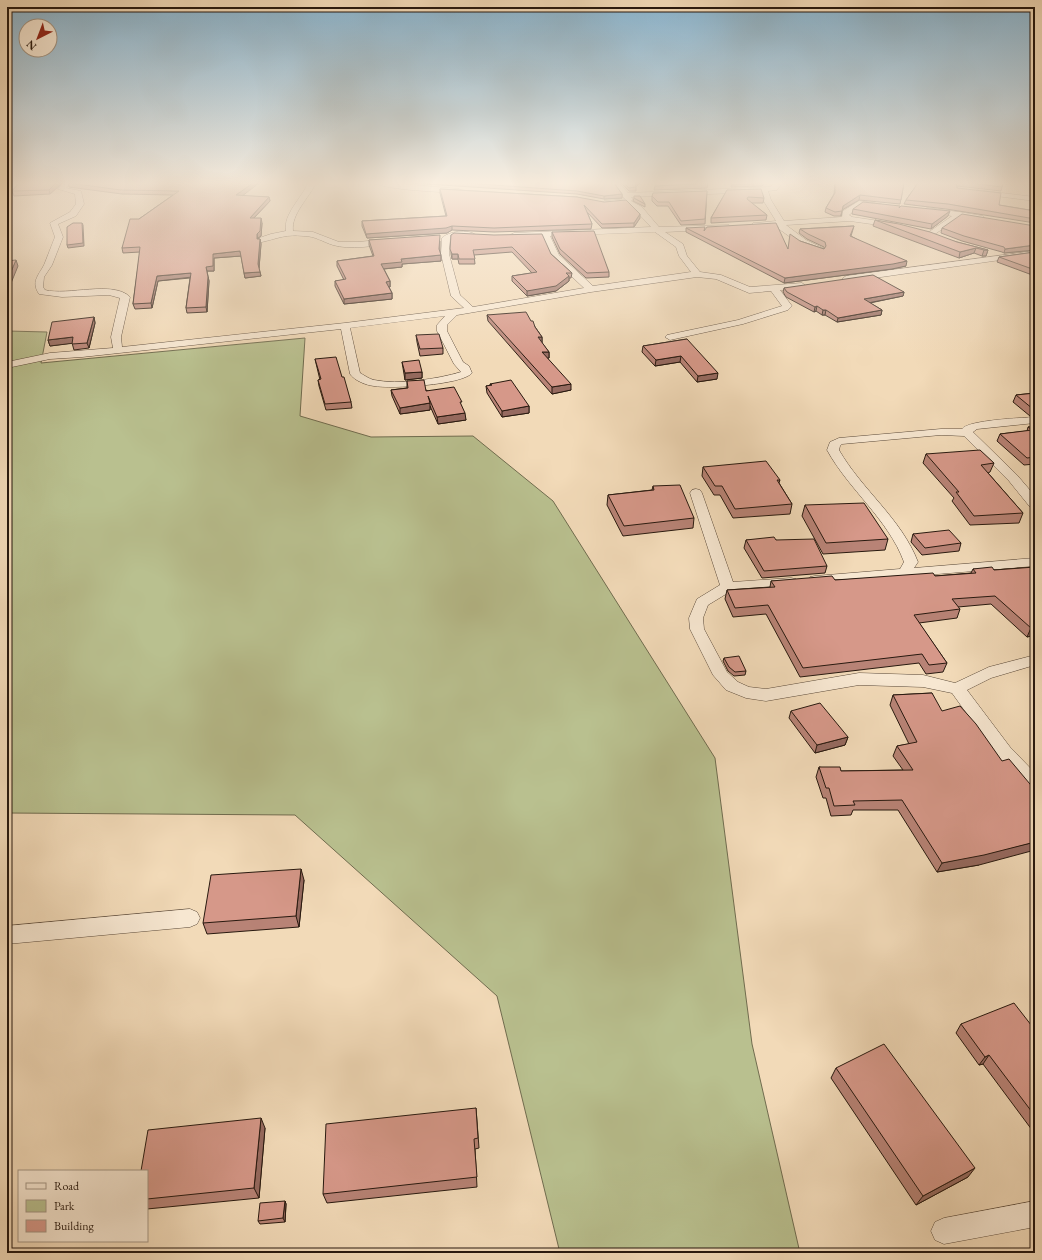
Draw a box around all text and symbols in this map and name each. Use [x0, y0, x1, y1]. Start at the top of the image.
north arrow [18, 18, 58, 58]
text: N [23, 37, 39, 54]
legend [18, 1170, 148, 1242]
text: Road [54, 1178, 80, 1194]
text: Park [54, 1198, 75, 1214]
text: Building [54, 1218, 95, 1234]

